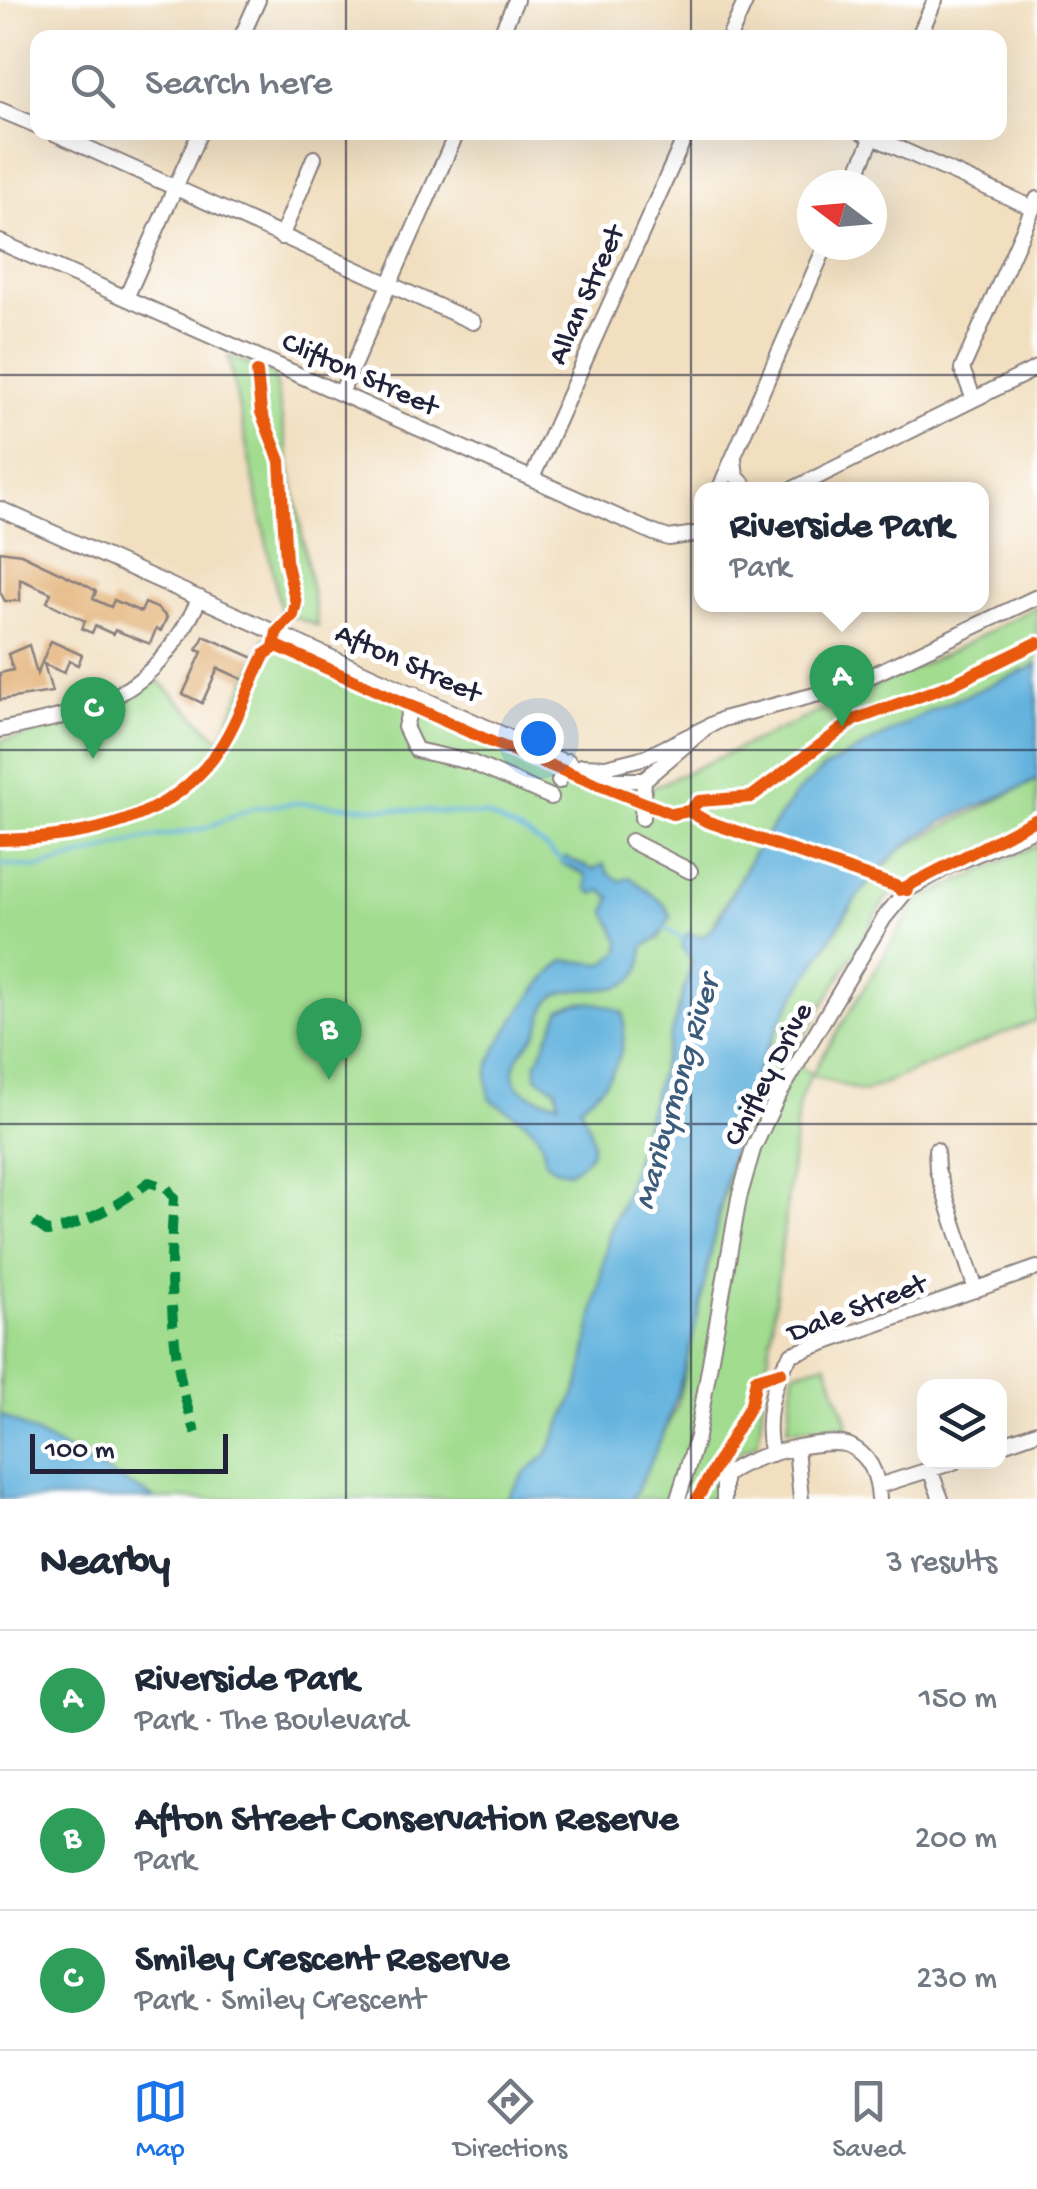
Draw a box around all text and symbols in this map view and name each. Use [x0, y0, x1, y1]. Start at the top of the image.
search box [30, 30, 1007, 140]
icon: search [65, 58, 120, 113]
text: Search here [145, 63, 332, 107]
north arrow [797, 170, 887, 260]
street label: Allan Street [542, 218, 636, 371]
street label: Clifton Street [275, 326, 445, 427]
popup [694, 482, 989, 612]
text: Riverside Park [730, 506, 953, 550]
text: Park [730, 550, 791, 588]
street label: Afton Street [329, 617, 488, 714]
pin: A [810, 644, 874, 727]
pin: C [61, 676, 126, 759]
your location [513, 713, 564, 764]
water label: Maribyrnong River [627, 967, 732, 1214]
street label: Chifley Drive [718, 997, 823, 1153]
pin: B [296, 998, 362, 1080]
street label: Dale Street [782, 1267, 934, 1353]
map controls [917, 1379, 1007, 1469]
button: layers [917, 1379, 1007, 1469]
scale bar [30, 1429, 228, 1474]
text: 100 m [45, 1435, 115, 1468]
text: Nearby [40, 1540, 170, 1589]
text: 3 results [886, 1545, 997, 1583]
text: Riverside Park [135, 1659, 359, 1703]
text: A [63, 1681, 82, 1719]
text: 150 m [919, 1681, 997, 1719]
text: Park · The Boulevard [135, 1703, 408, 1741]
text: Afton Street Conservation Reserve [135, 1799, 678, 1843]
text: B [64, 1821, 81, 1859]
text: 200 m [915, 1821, 997, 1859]
text: Park [135, 1843, 196, 1881]
text: Smiley Crescent Reserve [135, 1939, 509, 1983]
text: C [64, 1961, 81, 1999]
text: 230 m [916, 1961, 997, 1999]
text: Park · Smiley Crescent [135, 1983, 425, 2021]
tab: Map [133, 2074, 188, 2167]
tab: Directions [453, 2074, 567, 2167]
tab: Saved [832, 2074, 904, 2167]

